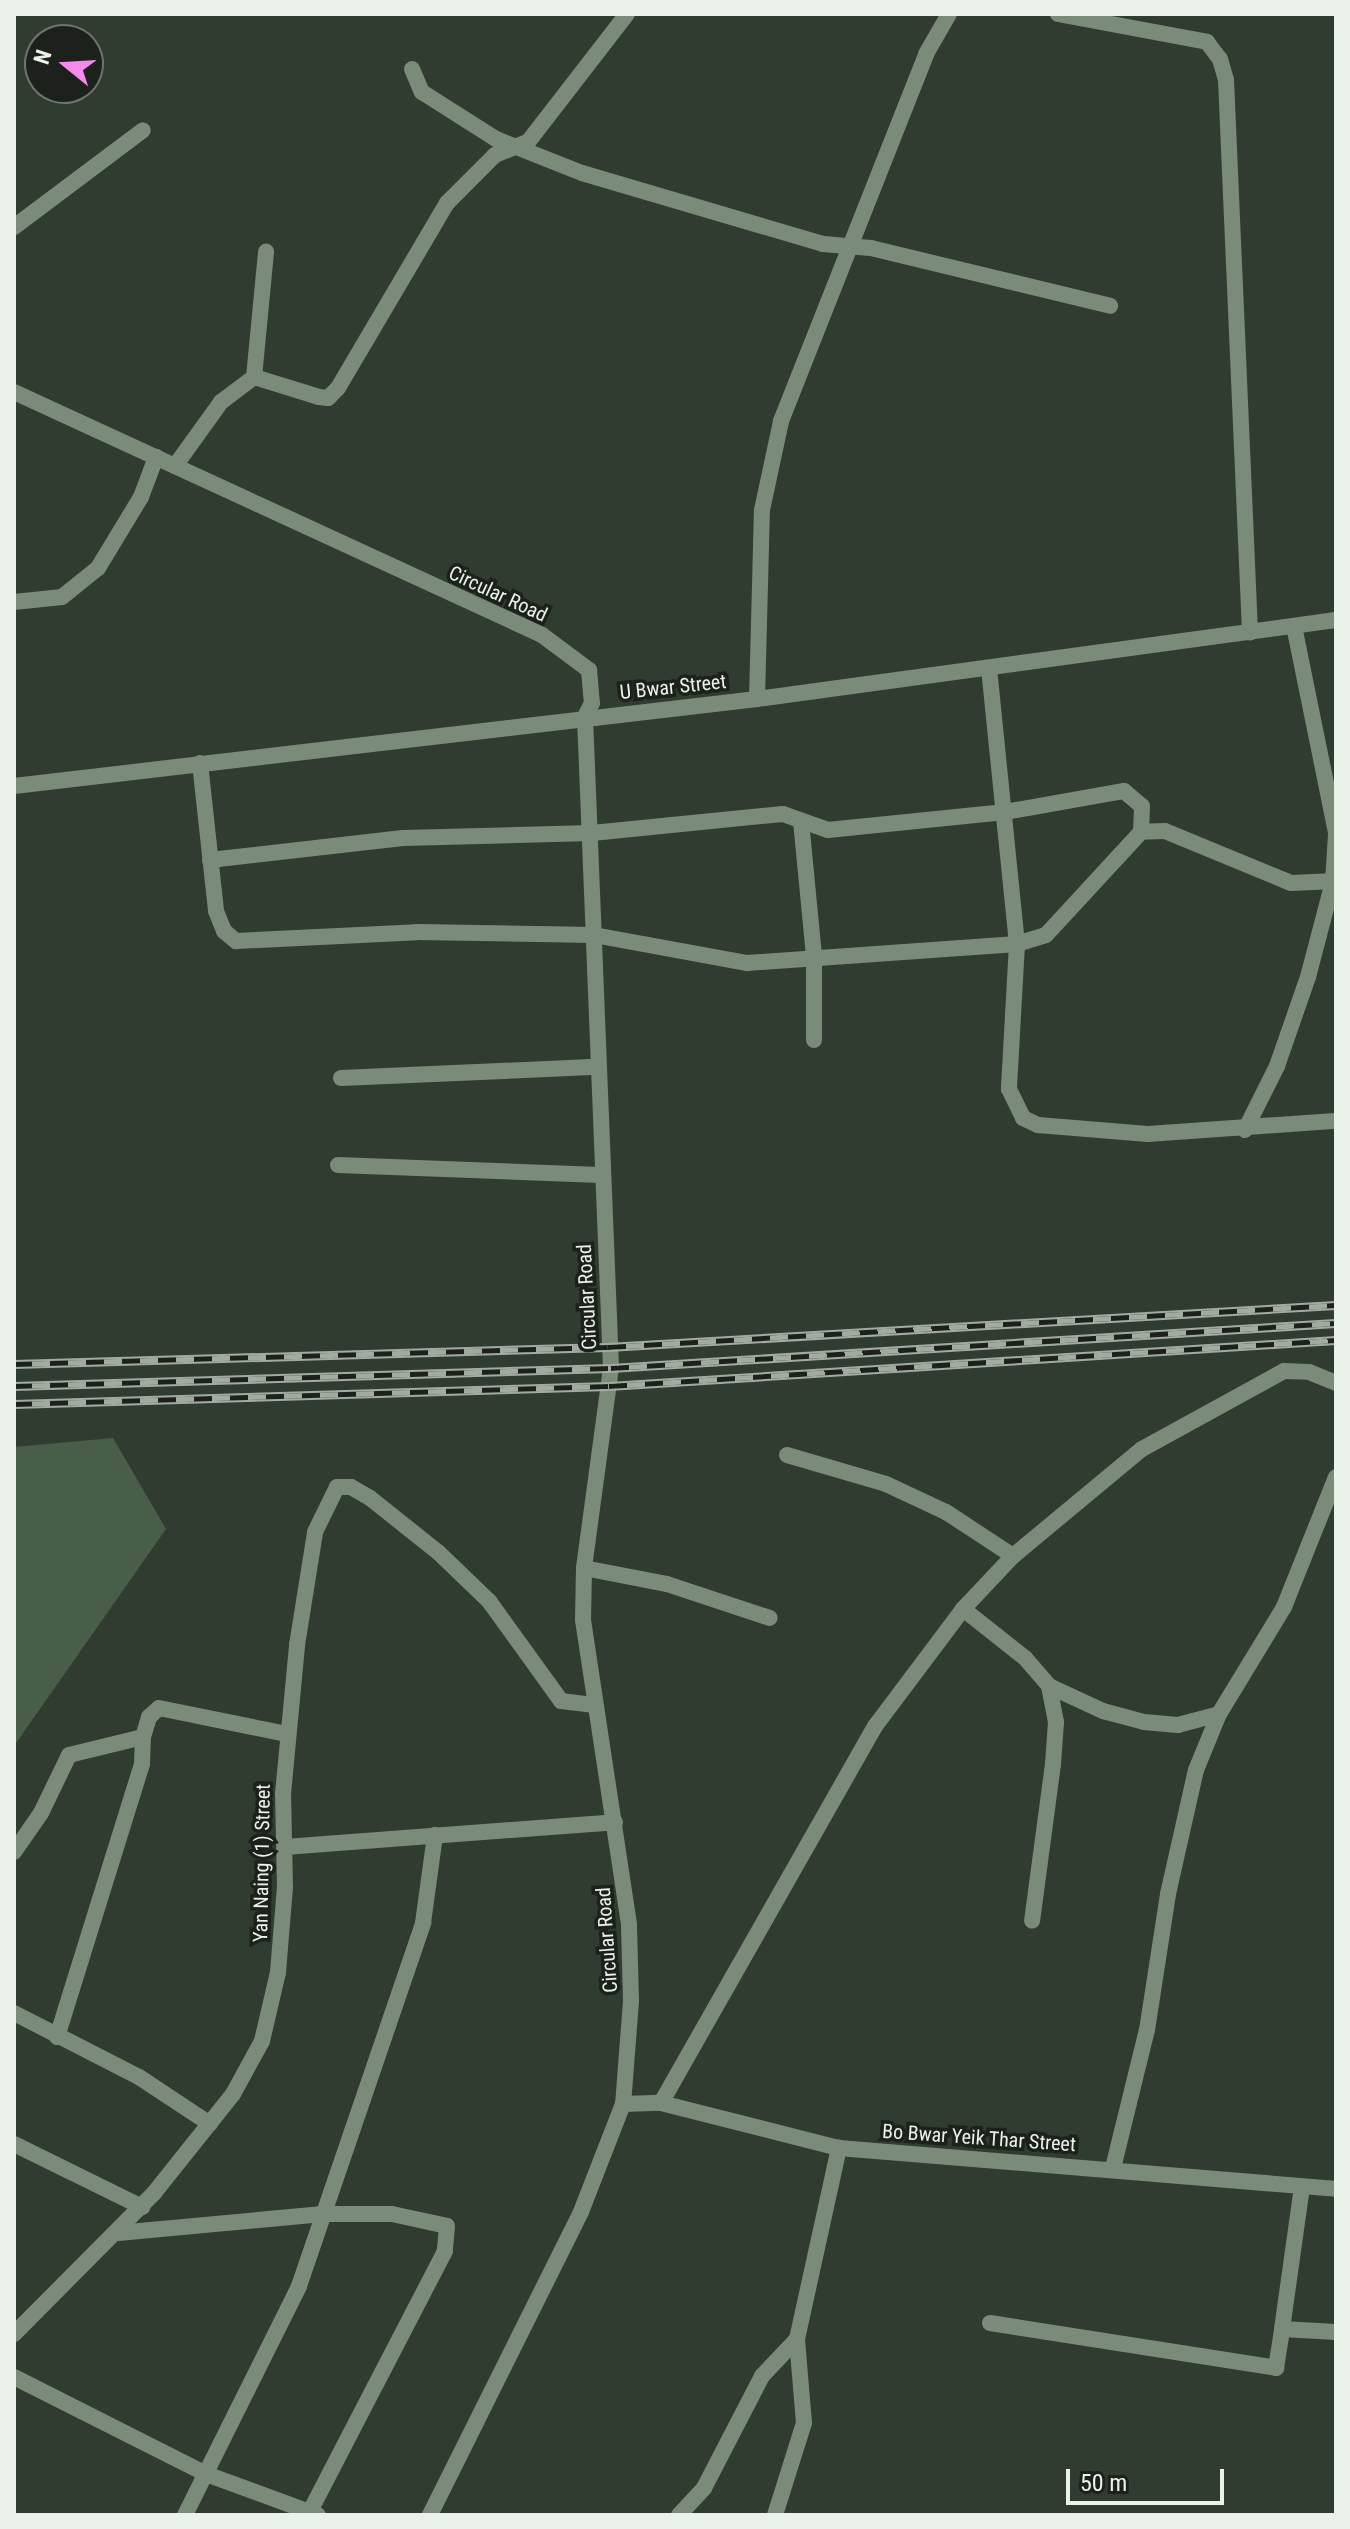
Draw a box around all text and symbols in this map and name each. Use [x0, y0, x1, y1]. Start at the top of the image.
north arrow [24, 24, 104, 104]
text: N [29, 47, 57, 67]
street label: Circular Road [445, 561, 551, 627]
street label: U Bwar Street [619, 669, 727, 705]
street label: Circular Road [572, 1244, 602, 1350]
street label: Yan Naing (1) Street [249, 1784, 275, 1942]
street label: Circular Road [591, 1886, 623, 1994]
street label: Bo Bwar Yeik Thar Street [881, 2119, 1077, 2157]
scale bar [1070, 2453, 1228, 2503]
text: 50 m [1080, 2469, 1127, 2497]

